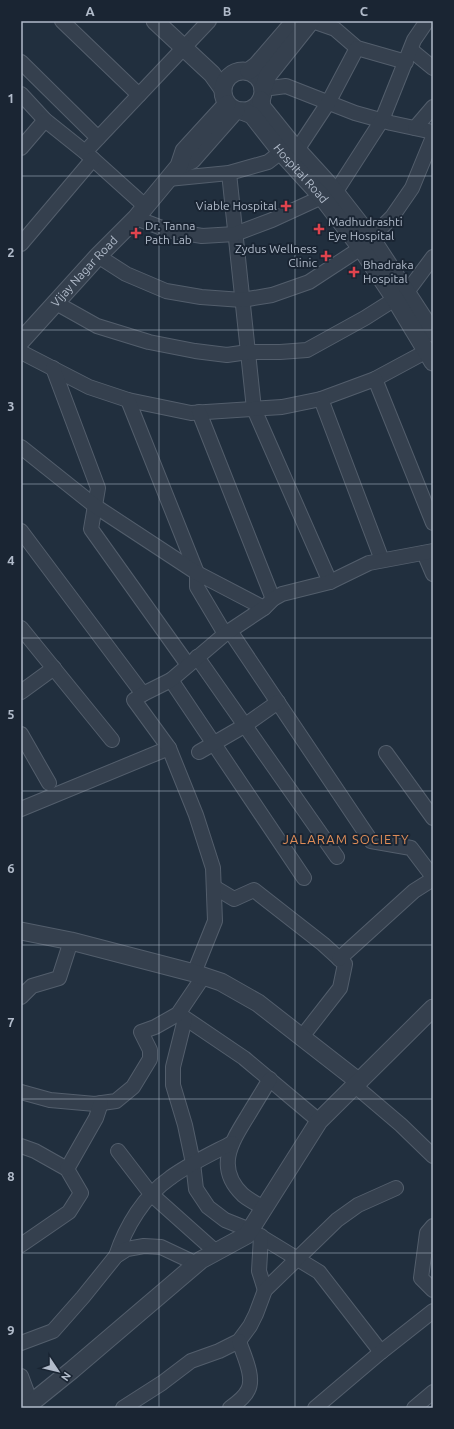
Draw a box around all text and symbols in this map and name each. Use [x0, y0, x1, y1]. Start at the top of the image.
text: A [85, 4, 95, 18]
text: B [223, 4, 232, 18]
text: C [360, 4, 369, 18]
text: 1 [7, 91, 15, 105]
street label: Hospital Road [271, 141, 331, 205]
place label: Viable Hospital [196, 199, 277, 212]
marker: Viable Hospital [280, 200, 292, 212]
place label: Madhudrashti Eye Hospital [328, 215, 403, 242]
place label: Dr. Tanna Path Lab [145, 219, 195, 246]
marker: Madhudrashti Eye Hospital [313, 223, 325, 235]
marker: Dr. Tanna Path Lab [130, 227, 142, 239]
street label: Vijay Nagar Road [48, 233, 120, 309]
place label: Zydus Wellness Clinic [235, 242, 317, 269]
text: 2 [7, 245, 15, 259]
marker: Zydus Wellness Clinic [320, 250, 332, 262]
place label: Bhadraka Hospital [363, 258, 414, 285]
marker: Bhadraka Hospital [348, 266, 360, 278]
text: 3 [7, 399, 15, 413]
text: 4 [7, 553, 15, 567]
text: 5 [7, 707, 15, 721]
district label: JALARAM SOCIETY [282, 832, 410, 846]
text: 6 [7, 861, 15, 875]
text: 7 [7, 1015, 15, 1029]
text: 8 [7, 1169, 15, 1183]
text: 9 [7, 1323, 15, 1337]
north arrow [38, 1351, 78, 1391]
text: N [59, 1370, 73, 1384]

